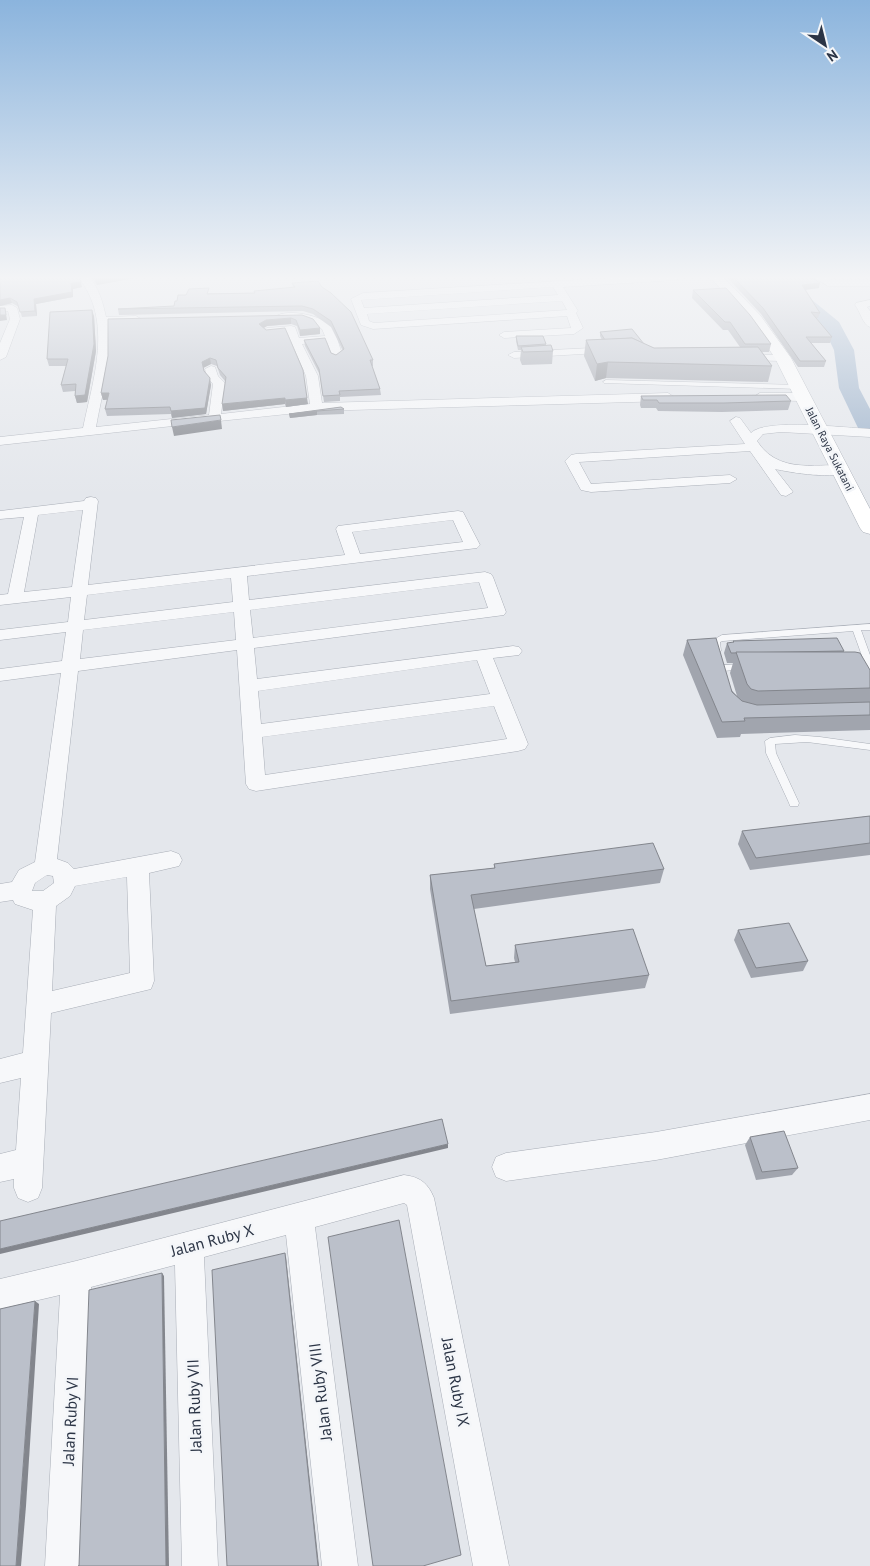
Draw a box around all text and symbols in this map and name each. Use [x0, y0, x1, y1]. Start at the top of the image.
north arrow [800, 20, 850, 70]
text: N [824, 46, 841, 66]
street label: Jalan Raya Sukatani [802, 404, 857, 493]
street label: Jalan Ruby X [167, 1219, 256, 1261]
street label: Jalan Ruby IX [437, 1335, 474, 1428]
street label: Jalan Ruby VIII [304, 1342, 336, 1443]
street label: Jalan Ruby VII [182, 1359, 206, 1454]
street label: Jalan Ruby VI [58, 1376, 82, 1467]

